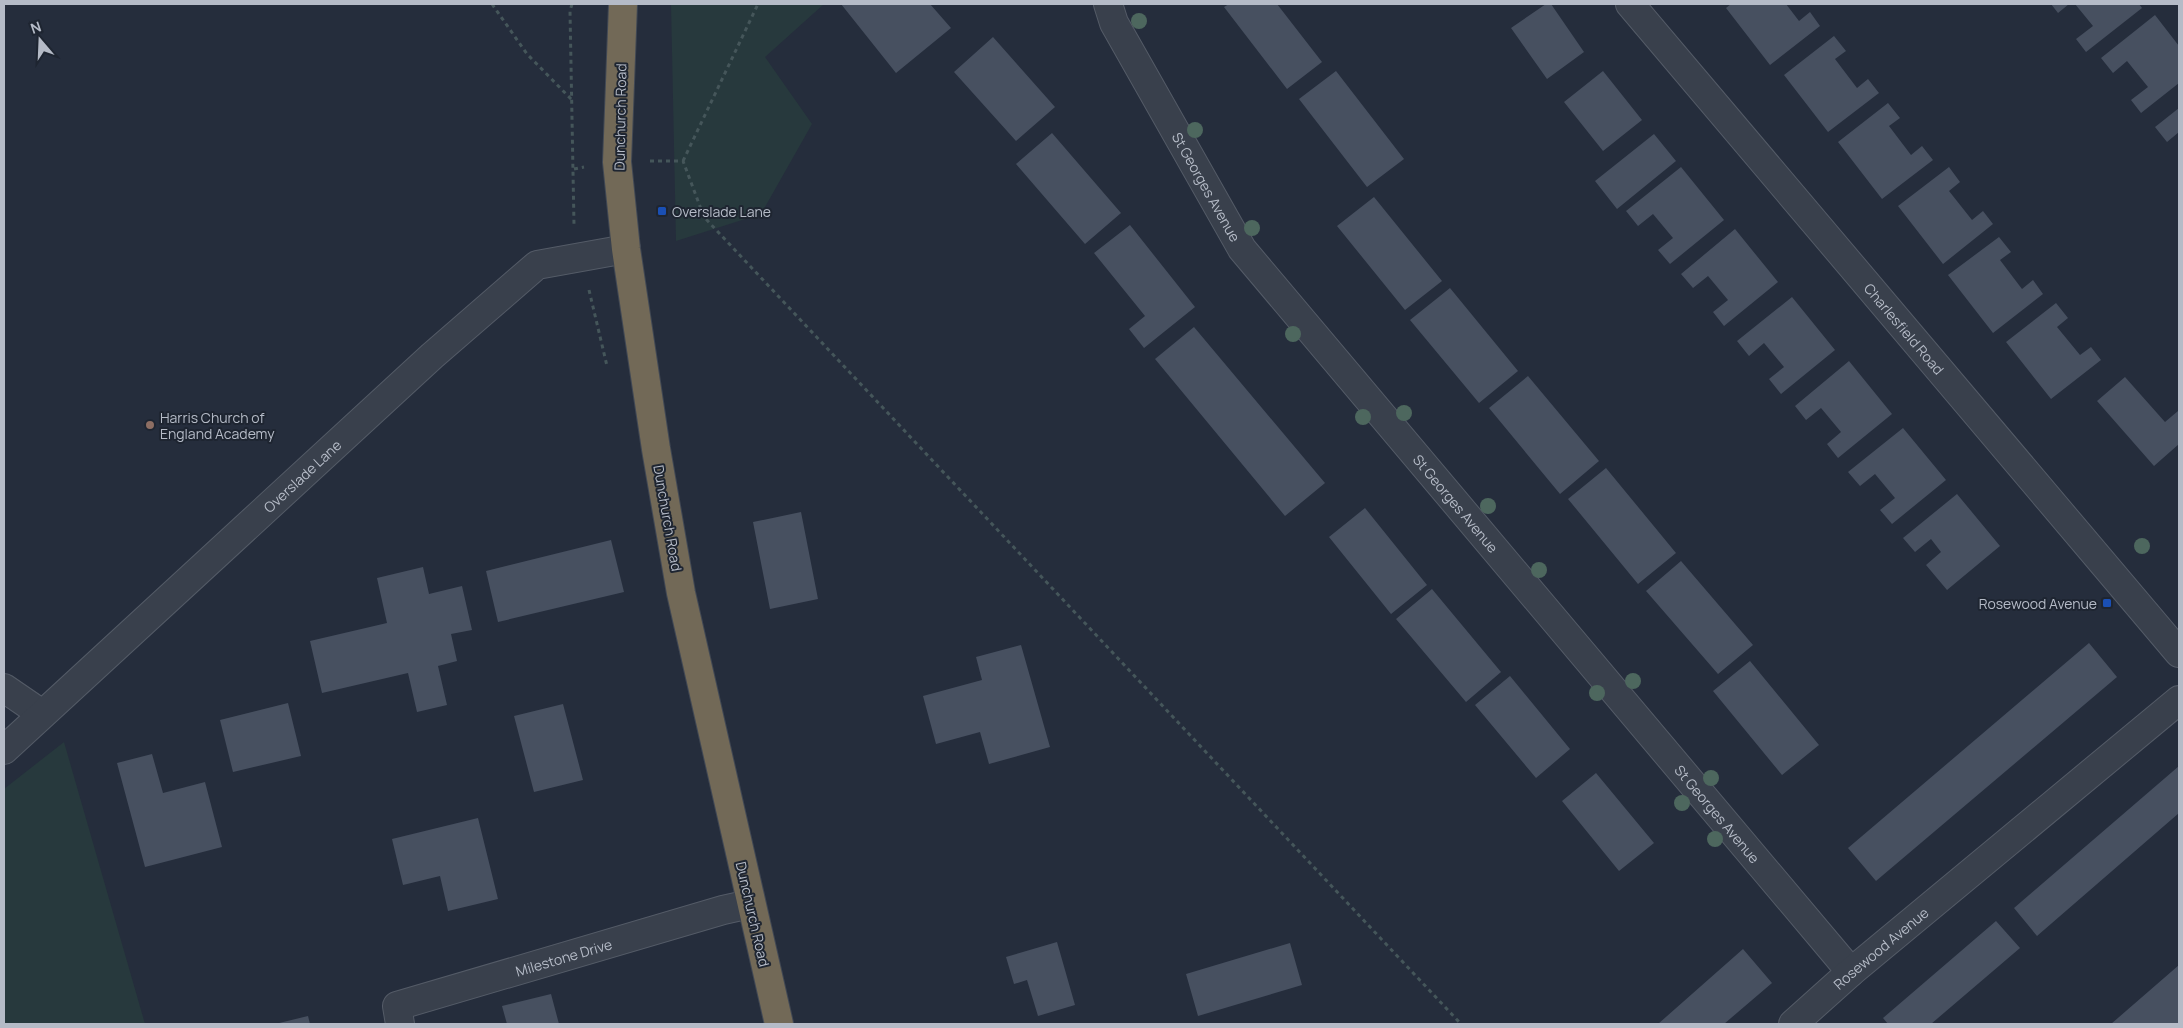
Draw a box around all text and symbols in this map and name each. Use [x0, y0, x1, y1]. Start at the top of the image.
north arrow [15, 15, 65, 65]
text: N [28, 17, 43, 38]
street label: Dunchurch Road [610, 63, 630, 171]
street label: St Georges Avenue [1168, 129, 1245, 245]
place label: Overslade Lane [672, 202, 771, 221]
marker: Overslade Lane [656, 205, 668, 217]
street label: Charlesfield Road [1860, 279, 1949, 378]
place label: Harris Church of England Academy [160, 408, 275, 443]
marker: Harris Church of England Academy [144, 419, 156, 431]
street label: Overslade Lane [259, 435, 345, 516]
street label: St Georges Avenue [1409, 450, 1503, 556]
street label: Dunchurch Road [649, 464, 687, 572]
place label: Rosewood Avenue [1979, 594, 2097, 613]
marker: Rosewood Avenue [2101, 597, 2113, 609]
street label: St Georges Avenue [1671, 761, 1764, 867]
street label: Dunchurch Road [732, 860, 774, 968]
street label: Rosewood Avenue [1829, 903, 1932, 993]
street label: Milestone Drive [513, 934, 614, 980]

